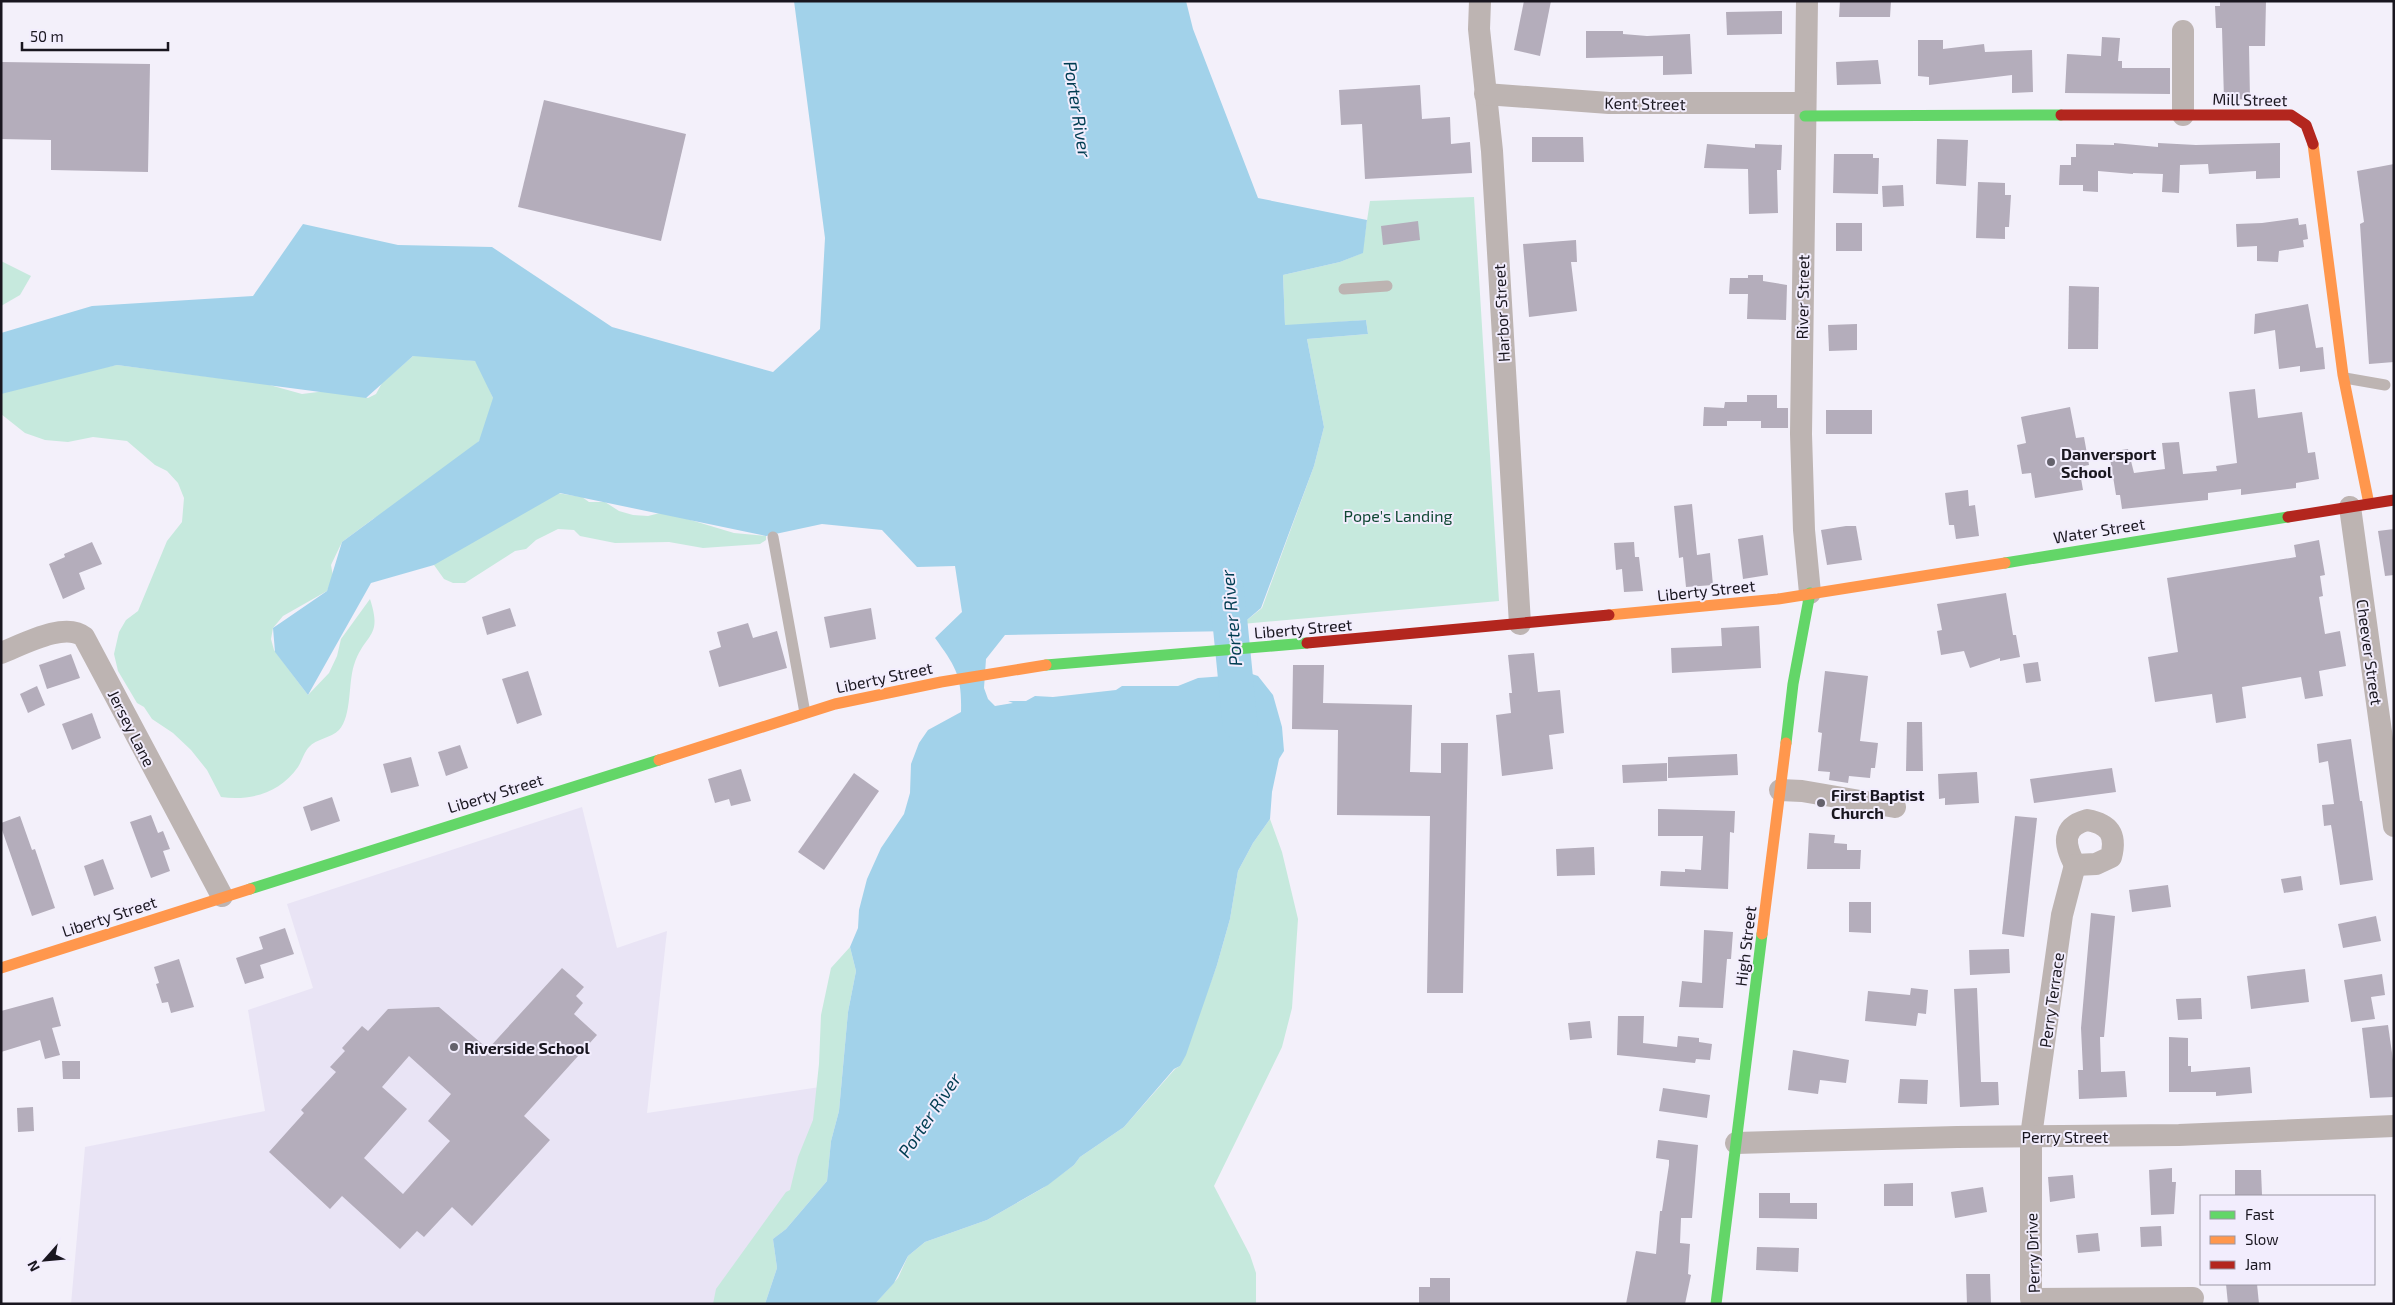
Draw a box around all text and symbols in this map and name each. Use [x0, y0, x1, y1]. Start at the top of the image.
scale bar [22, 20, 169, 52]
text: 50 m [30, 27, 64, 45]
water label: Porter River [1060, 59, 1097, 159]
street label: Mill Street [2212, 89, 2288, 109]
street label: Kent Street [1604, 93, 1686, 113]
street label: River Street [1792, 254, 1812, 340]
street label: Harbor Street [1489, 263, 1513, 363]
place label: Danversport School [2061, 444, 2157, 481]
marker: Danversport School [2045, 456, 2057, 468]
park label: Pope's Landing [1344, 506, 1453, 525]
street label: Water Street [2052, 513, 2146, 547]
water label: Porter River [1216, 568, 1246, 667]
street label: Liberty Street [1656, 575, 1756, 605]
street label: Cheever Street [2353, 598, 2387, 706]
street label: Liberty Street [1253, 614, 1353, 642]
street label: Liberty Street [834, 657, 934, 697]
street label: Jersey Lane [105, 686, 159, 770]
street label: Liberty Street [445, 770, 545, 816]
place label: First Baptist Church [1831, 785, 1925, 822]
marker: First Baptist Church [1815, 797, 1827, 809]
street label: Liberty Street [59, 892, 159, 940]
street label: High Street [1731, 905, 1759, 987]
street label: Perry Terrace [2035, 951, 2067, 1049]
place label: Riverside School [464, 1038, 590, 1057]
marker: Riverside School [448, 1041, 460, 1053]
water label: Porter River [893, 1068, 966, 1161]
street label: Perry Street [2022, 1127, 2108, 1146]
legend [2200, 1195, 2375, 1285]
text: Fast [2245, 1205, 2275, 1223]
street label: Perry Drive [2021, 1212, 2043, 1294]
text: Slow [2245, 1230, 2279, 1248]
north arrow [20, 1235, 70, 1285]
text: Jam [2245, 1255, 2271, 1273]
text: N [23, 1258, 43, 1274]

